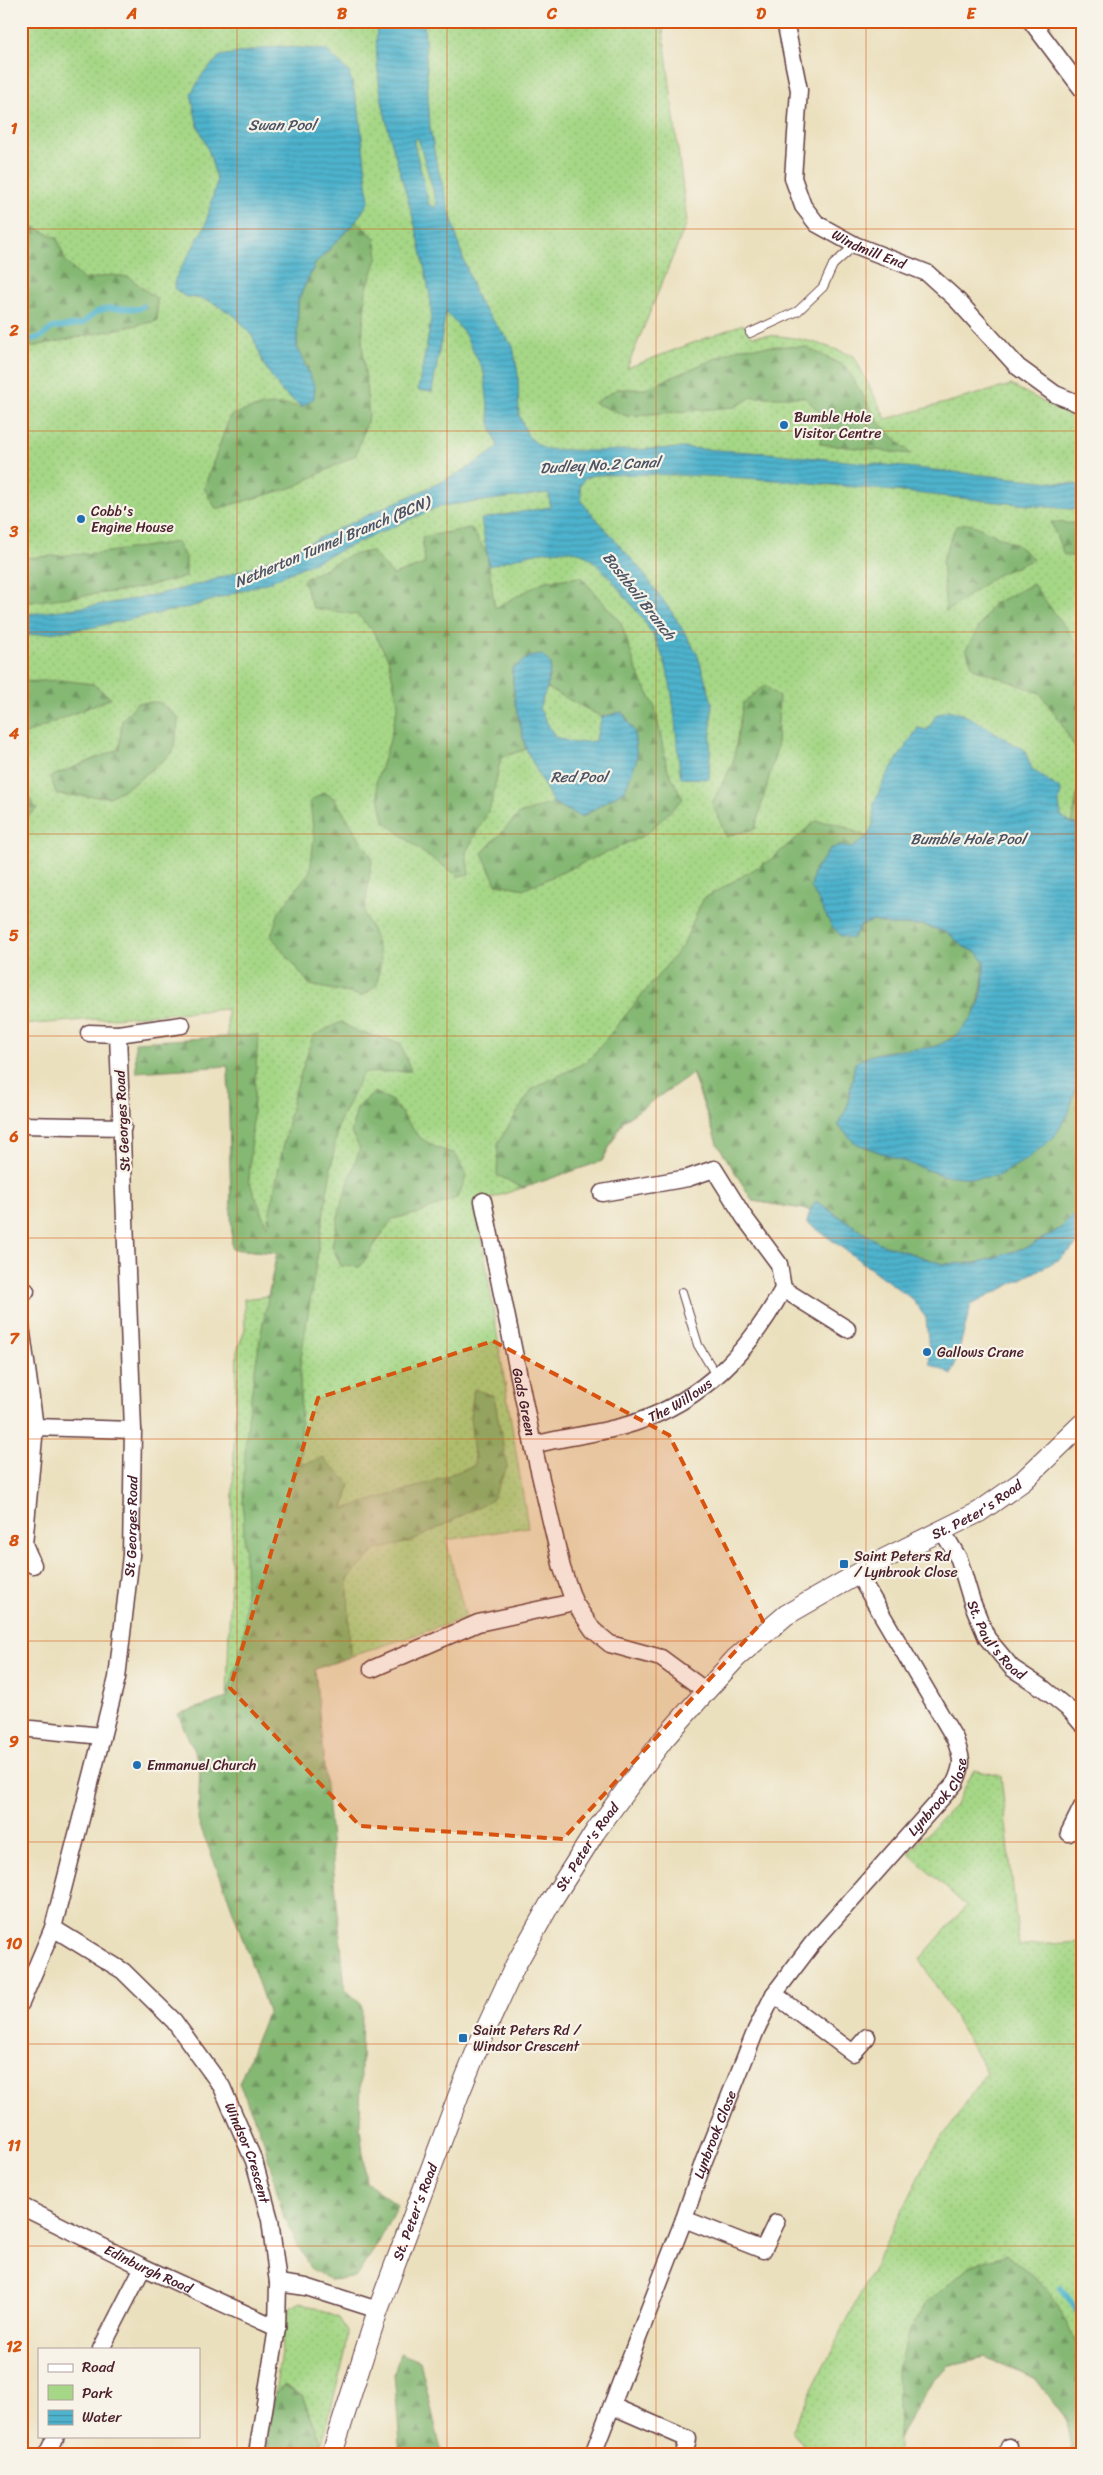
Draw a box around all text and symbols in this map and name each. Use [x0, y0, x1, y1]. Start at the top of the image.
text: A [126, 0, 137, 28]
text: B [337, 0, 348, 28]
text: C [546, 0, 558, 28]
text: D [756, 0, 766, 28]
text: E [967, 0, 977, 28]
water label: Swan Pool [248, 112, 319, 138]
text: 1 [11, 114, 18, 143]
street label: Windmill End [827, 222, 911, 277]
text: 2 [8, 316, 19, 345]
place label: Bumble Hole Visitor Centre [794, 405, 881, 446]
marker: Bumble Hole Visitor Centre [778, 419, 790, 431]
water label: Dudley No.2 Canal [539, 449, 664, 481]
water label: Netherton Tunnel Branch (BCN) [230, 488, 436, 595]
place label: Cobb's Engine House [91, 499, 174, 540]
marker: Cobb's Engine House [75, 513, 87, 525]
text: 3 [9, 517, 19, 546]
water label: Boshboil Branch [596, 546, 683, 648]
text: 4 [8, 719, 19, 748]
water label: Red Pool [551, 764, 611, 790]
water label: Bumble Hole Pool [911, 826, 1029, 852]
text: 5 [9, 921, 19, 950]
street label: St Georges Road [107, 1068, 138, 1172]
text: 6 [8, 1122, 19, 1151]
text: 7 [9, 1324, 20, 1353]
place label: Gallows Crane [937, 1340, 1024, 1365]
marker: Gallows Crane [921, 1346, 933, 1358]
street label: Gads Green [504, 1366, 543, 1439]
street label: The Willows [644, 1371, 719, 1430]
street label: St. Peter's Road [927, 1472, 1029, 1547]
street label: St Georges Road [117, 1474, 145, 1578]
text: 8 [8, 1526, 19, 1555]
place label: Saint Peters Rd / Lynbrook Close [854, 1544, 958, 1585]
marker: Saint Peters Rd / Lynbrook Close [838, 1558, 850, 1570]
street label: St. Paul's Road [959, 1596, 1032, 1688]
text: 9 [9, 1727, 19, 1756]
place label: Emmanuel Church [147, 1753, 256, 1778]
street label: Lynbrook Close [901, 1758, 974, 1842]
marker: Emmanuel Church [131, 1759, 143, 1771]
street label: St. Peter's Road [549, 1796, 627, 1896]
text: 10 [6, 1929, 22, 1958]
place label: Saint Peters Rd / Windsor Crescent [473, 2018, 582, 2059]
marker: Saint Peters Rd / Windsor Crescent [457, 2032, 469, 2044]
street label: Lynbrook Close [687, 2087, 744, 2182]
street label: Windsor Crescent [217, 2098, 277, 2208]
text: 11 [7, 2131, 21, 2160]
street label: St. Peter's Road [386, 2158, 446, 2264]
street label: Edinburgh Road [100, 2237, 198, 2302]
text: 12 [6, 2332, 23, 2361]
legend [38, 2348, 200, 2438]
text: Road [82, 2354, 115, 2380]
text: Park [82, 2380, 113, 2406]
text: Water [82, 2404, 122, 2430]

